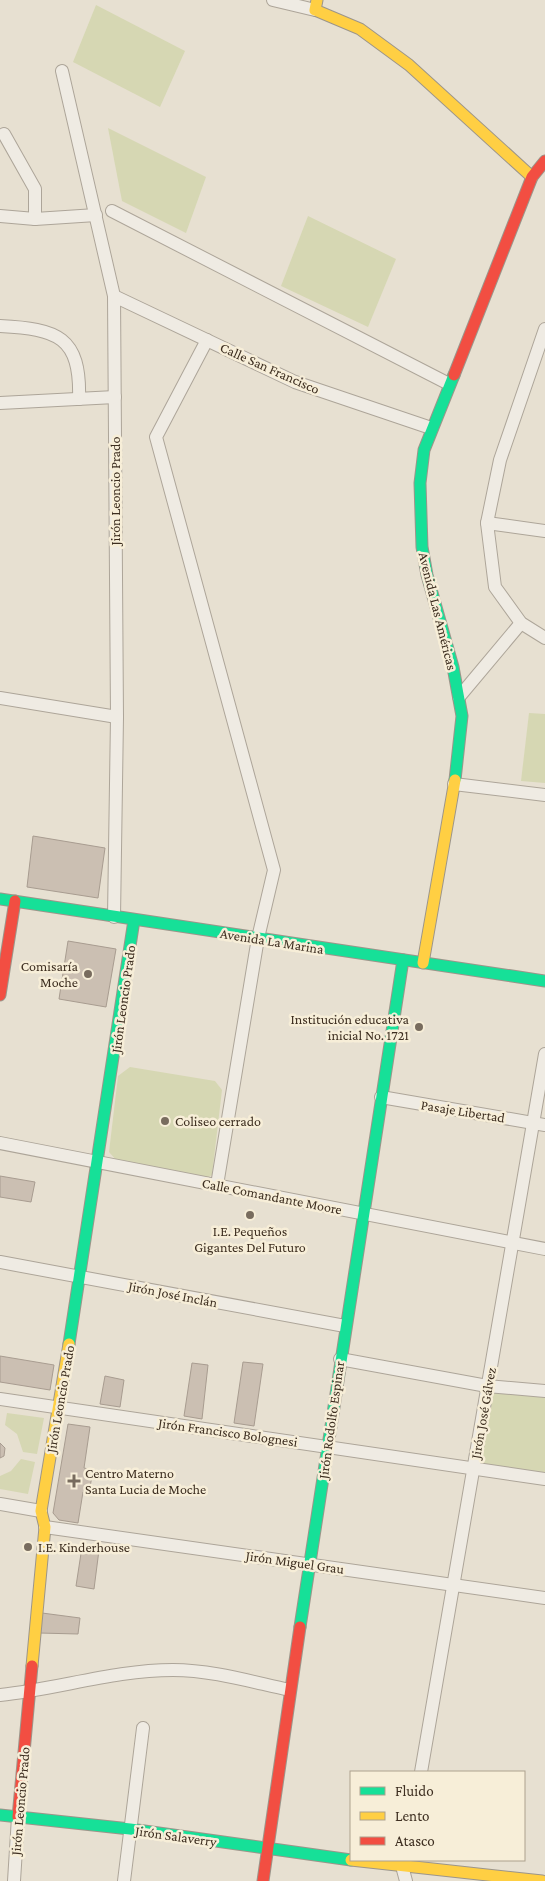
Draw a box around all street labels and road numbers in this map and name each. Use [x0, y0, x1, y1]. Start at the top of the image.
street label: Calle San Francisco [218, 339, 322, 397]
street label: Jirón Leoncio Prado [107, 437, 123, 547]
street label: Avenida Las Américas [416, 550, 460, 672]
street label: Avenida La Marina [219, 925, 325, 957]
street label: Jirón Leoncio Prado [107, 944, 139, 1056]
street label: Pasaje Libertad [420, 1096, 507, 1127]
street label: Calle Comandante Moore [201, 1175, 343, 1217]
street label: Jirón José Inclán [125, 1277, 219, 1311]
street label: Jirón Leoncio Prado [42, 1344, 77, 1456]
street label: Jirón Rodolfo Espinar [315, 1360, 347, 1482]
street label: Jirón José Gálvez [467, 1366, 499, 1462]
street label: Jirón Francisco Bolognesi [155, 1414, 299, 1450]
street label: Jirón Miguel Grau [243, 1547, 346, 1577]
street label: Jirón Leoncio Prado [7, 1746, 33, 1858]
street label: Jirón Salaverry [132, 1822, 218, 1850]

